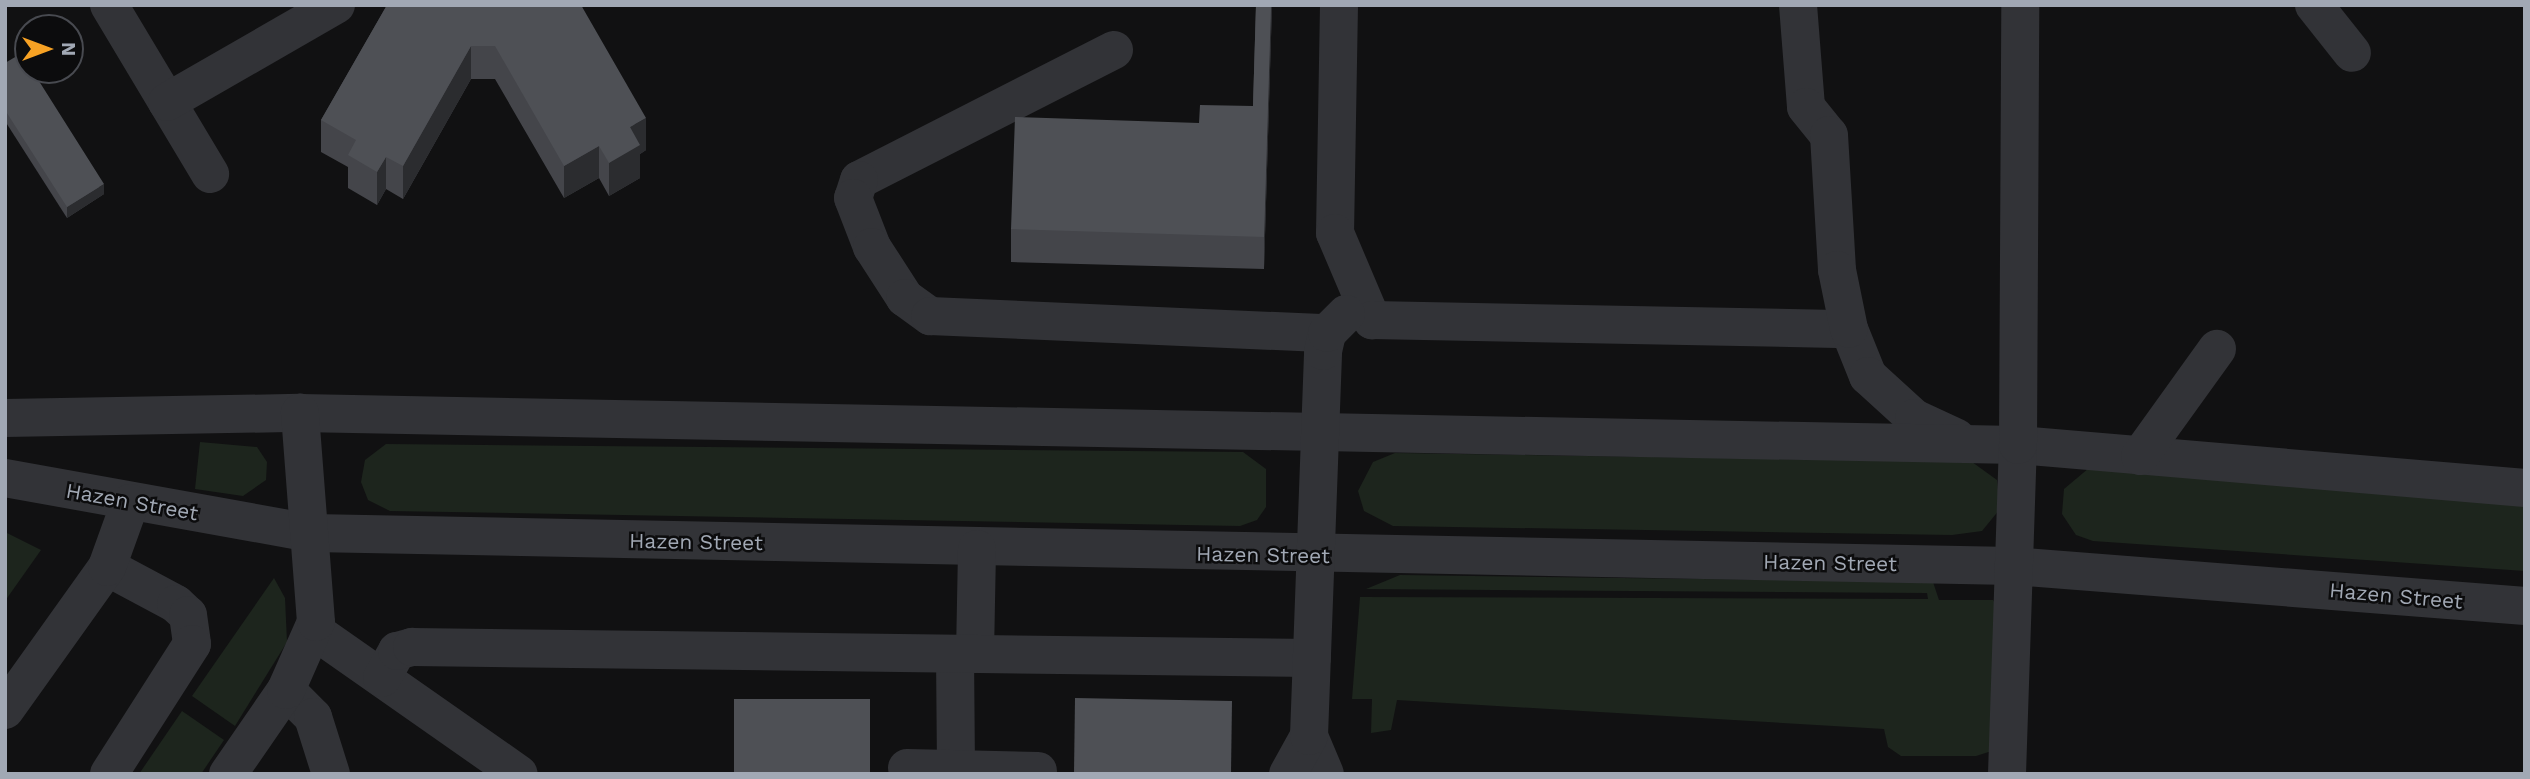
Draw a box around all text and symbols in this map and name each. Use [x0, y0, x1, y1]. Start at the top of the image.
north arrow [14, 14, 84, 84]
text: N [57, 42, 80, 56]
street label: Hazen Street [64, 478, 200, 526]
street label: Hazen Street [629, 528, 763, 556]
street label: Hazen Street [1196, 541, 1330, 569]
street label: Hazen Street [1763, 549, 1897, 577]
street label: Hazen Street [2328, 578, 2464, 614]

